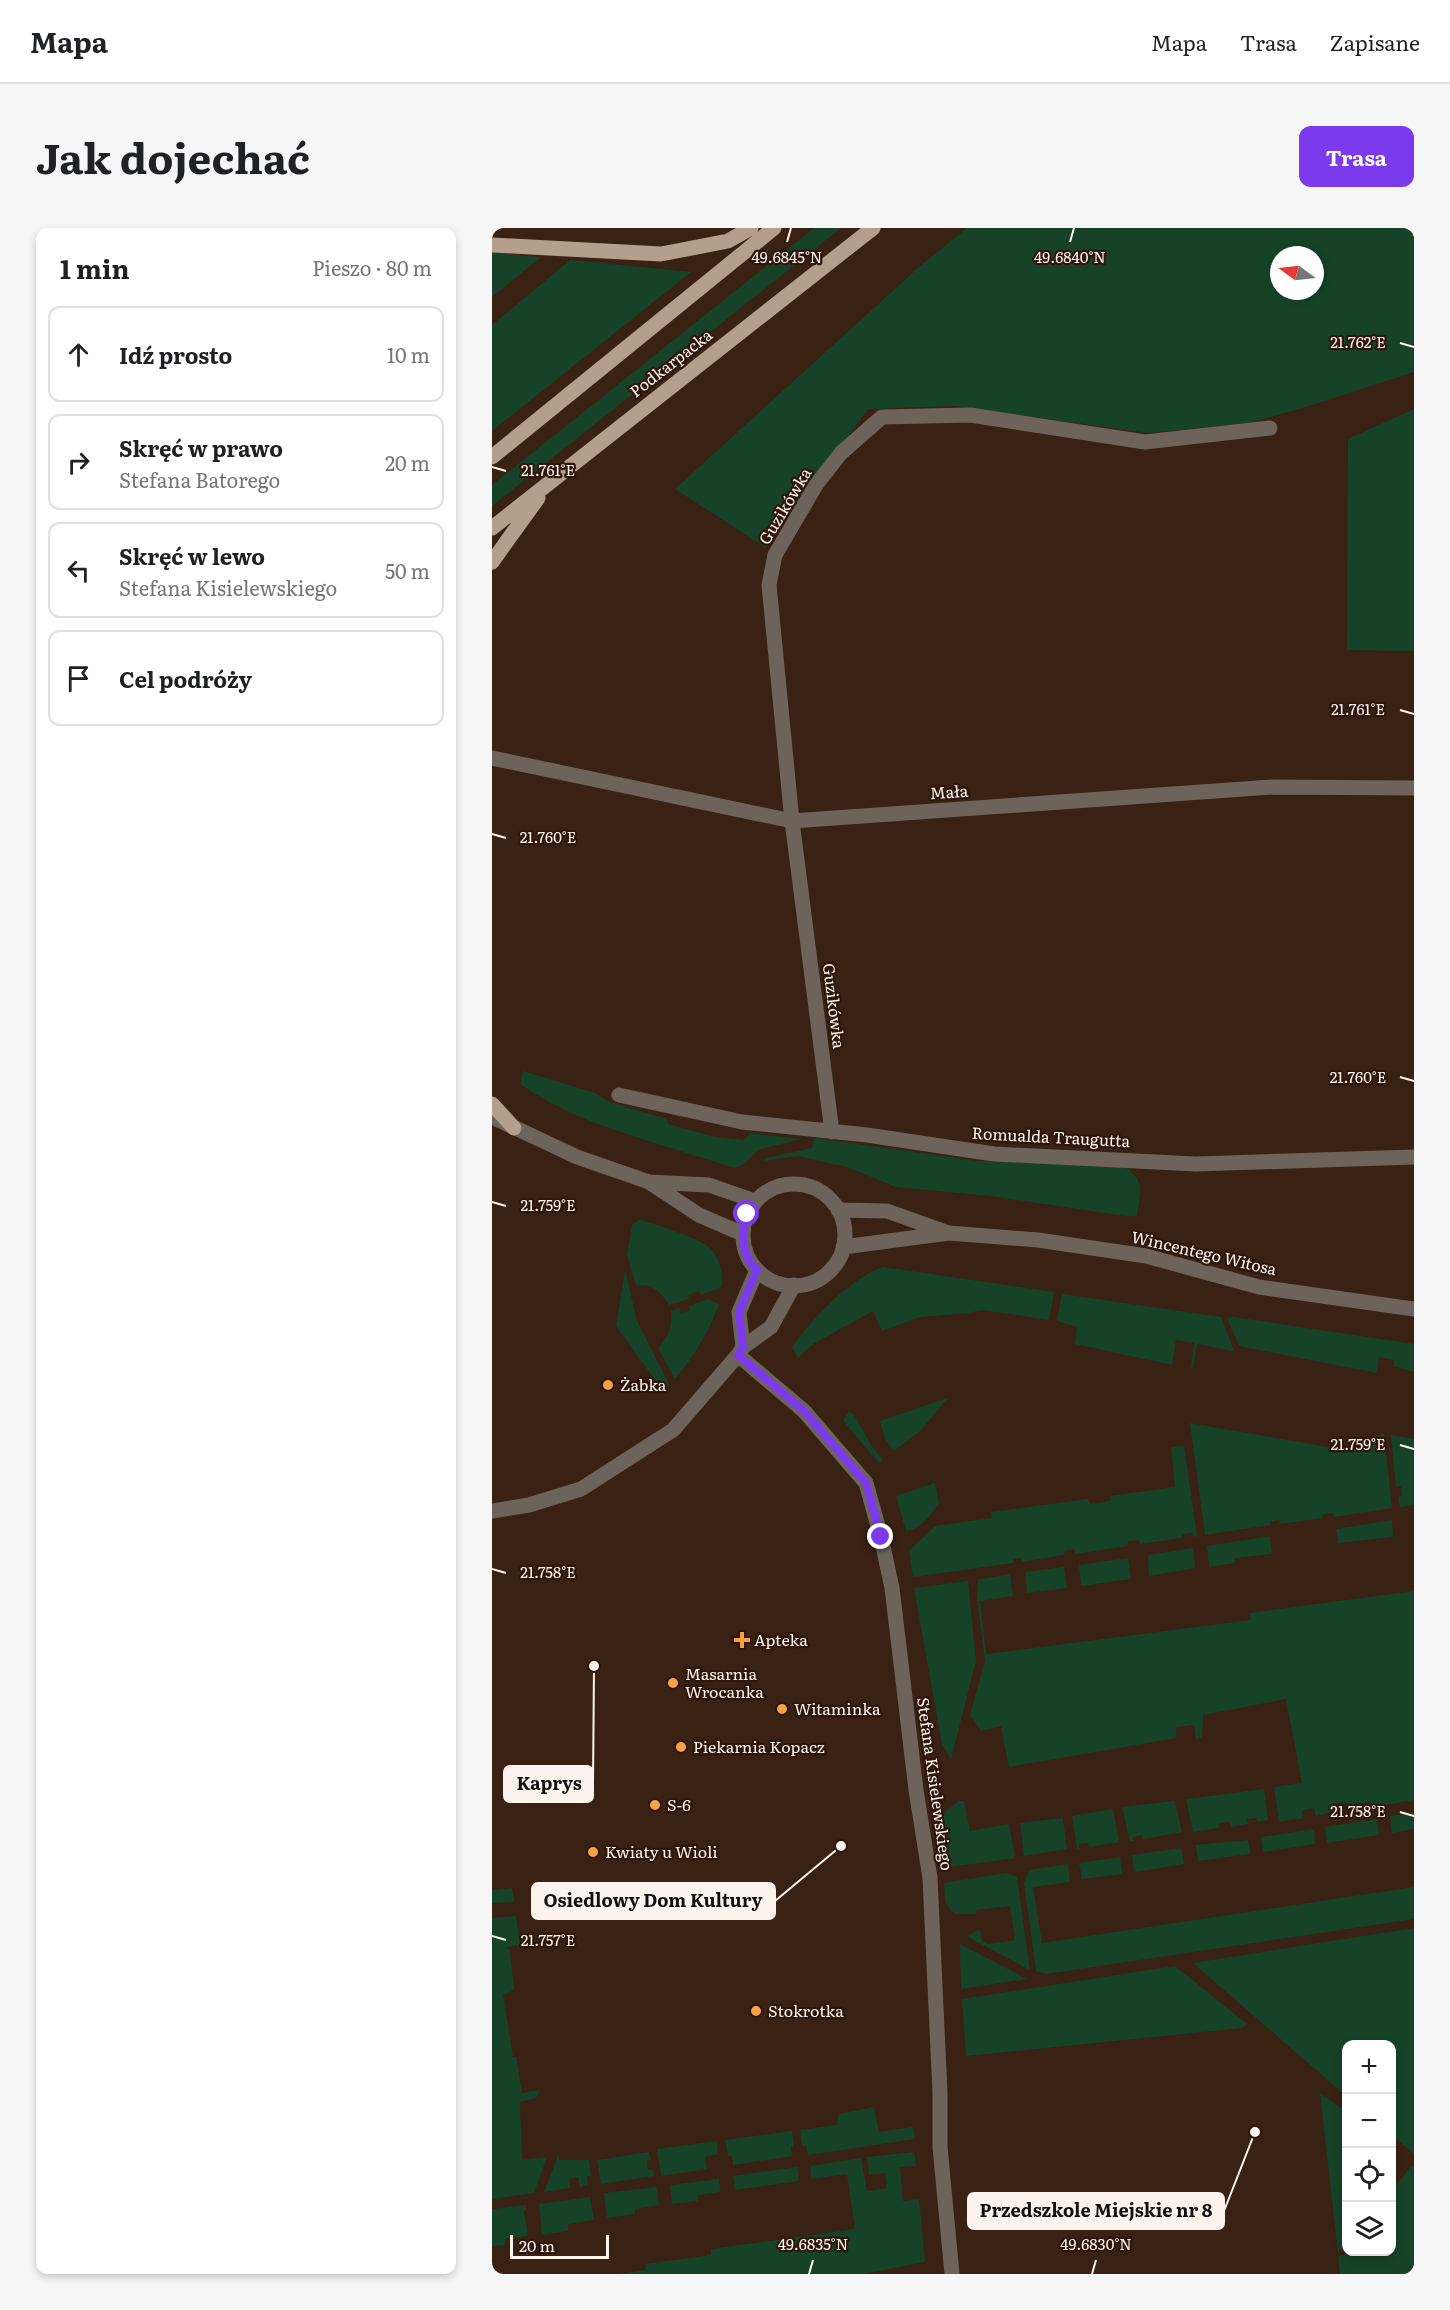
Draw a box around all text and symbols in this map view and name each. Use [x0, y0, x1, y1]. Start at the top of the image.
text: Mapa [30, 20, 108, 62]
text: Mapa [1151, 26, 1207, 57]
text: Trasa [1240, 26, 1297, 57]
text: Zapisane [1330, 26, 1420, 57]
text: Jak dojechać [36, 125, 310, 187]
button: Trasa [1299, 126, 1414, 187]
text: 49.6845°N [752, 245, 822, 268]
text: 49.6840°N [1034, 245, 1106, 268]
north arrow [1270, 246, 1324, 300]
text: 1 min [60, 248, 129, 287]
text: Pieszo · 80 m [312, 252, 432, 282]
street label: Podkarpacka [624, 322, 717, 402]
text: 21.762°E [1330, 330, 1386, 353]
icon: ahead [62, 338, 95, 371]
text: Idź prosto [119, 338, 232, 371]
text: 10 m [387, 339, 430, 369]
text: Skręć w prawo [119, 431, 283, 464]
icon: right [62, 446, 95, 479]
text: 20 m [385, 447, 430, 477]
text: 21.761°E [521, 458, 575, 481]
street label: Guzikówka [752, 462, 817, 548]
text: Stefana Batorego [119, 464, 280, 494]
text: Skręć w lewo [119, 539, 265, 572]
icon: left [62, 554, 95, 587]
text: 50 m [385, 555, 430, 585]
text: Stefana Kisielewskiego [119, 572, 337, 602]
icon: arrive [62, 662, 95, 695]
text: Cel podróży [119, 662, 252, 695]
text: 21.761°E [1331, 697, 1385, 720]
street label: Mała [929, 778, 969, 804]
text: 21.760°E [520, 825, 576, 848]
street label: Guzikówka [818, 962, 852, 1050]
text: 21.760°E [1330, 1065, 1386, 1088]
street label: Romualda Traugutta [971, 1120, 1131, 1152]
text: 21.759°E [521, 1193, 576, 1216]
route start [733, 1200, 759, 1226]
street label: Wincentego Witosa [1129, 1224, 1280, 1280]
place label: Żabka [620, 1372, 667, 1396]
marker: Żabka [601, 1378, 615, 1392]
text: 21.759°E [1331, 1432, 1386, 1455]
route end [867, 1523, 893, 1549]
text: 21.758°E [520, 1560, 576, 1583]
place label: Apteka [754, 1627, 808, 1651]
marker: Apteka [735, 1633, 749, 1647]
place label: Masarnia Wrocanka [685, 1661, 764, 1703]
marker: Masarnia Wrocanka [666, 1676, 680, 1690]
place label: Witaminka [794, 1696, 881, 1720]
street label: Stefana Kisielewskiego [912, 1696, 960, 1872]
marker: Witaminka [775, 1702, 789, 1716]
place label: Piekarnia Kopacz [693, 1734, 825, 1758]
marker: Piekarnia Kopacz [674, 1740, 688, 1754]
callout: Kaprys [504, 1766, 593, 1802]
text: Kaprys [516, 1769, 582, 1796]
place label: S-6 [667, 1792, 691, 1816]
marker: S-6 [648, 1798, 662, 1812]
text: 21.758°E [1330, 1799, 1386, 1822]
place label: Kwiaty u Wioli [605, 1839, 718, 1863]
marker: Kwiaty u Wioli [586, 1845, 600, 1859]
callout: Osiedlowy Dom Kultury [532, 1883, 775, 1919]
text: Osiedlowy Dom Kultury [544, 1886, 762, 1913]
text: 21.757°E [521, 1928, 575, 1951]
place label: Stokrotka [768, 1998, 844, 2022]
marker: Stokrotka [749, 2004, 763, 2018]
map controls [1342, 2040, 1396, 2256]
button: + [1342, 2040, 1396, 2094]
button: − [1342, 2094, 1396, 2148]
button: locate [1342, 2148, 1396, 2202]
callout: Przedszkole Miejskie nr 8 [968, 2193, 1224, 2229]
text: Przedszkole Miejskie nr 8 [980, 2196, 1213, 2223]
button: layers [1342, 2202, 1396, 2256]
scale bar [510, 2232, 609, 2260]
text: 49.6835°N [778, 2232, 848, 2255]
text: 49.6830°N [1060, 2232, 1132, 2255]
text: 20 m [519, 2233, 555, 2257]

